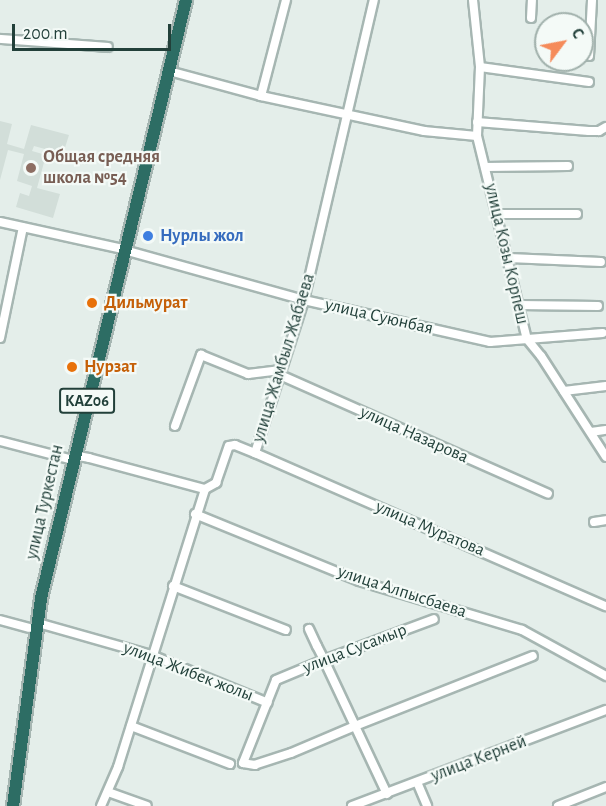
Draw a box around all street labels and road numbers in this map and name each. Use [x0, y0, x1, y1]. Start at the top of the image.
street label: улица Козы Корпеш [479, 182, 533, 326]
street label: улица Жамбыл Жабаева [248, 271, 320, 445]
street label: улица Суюнбая [323, 294, 435, 340]
road number: KАZ06 [58, 388, 116, 414]
street label: улица Назарова [357, 402, 471, 468]
street label: улица Туркестан [21, 442, 69, 562]
street label: улица Муратова [372, 496, 488, 562]
street label: улица Алпысбаева [335, 561, 469, 623]
street label: улица Сусамыр [300, 619, 410, 679]
street label: улица Жибек жолы [120, 637, 256, 707]
street label: улица Керней [428, 731, 530, 787]

